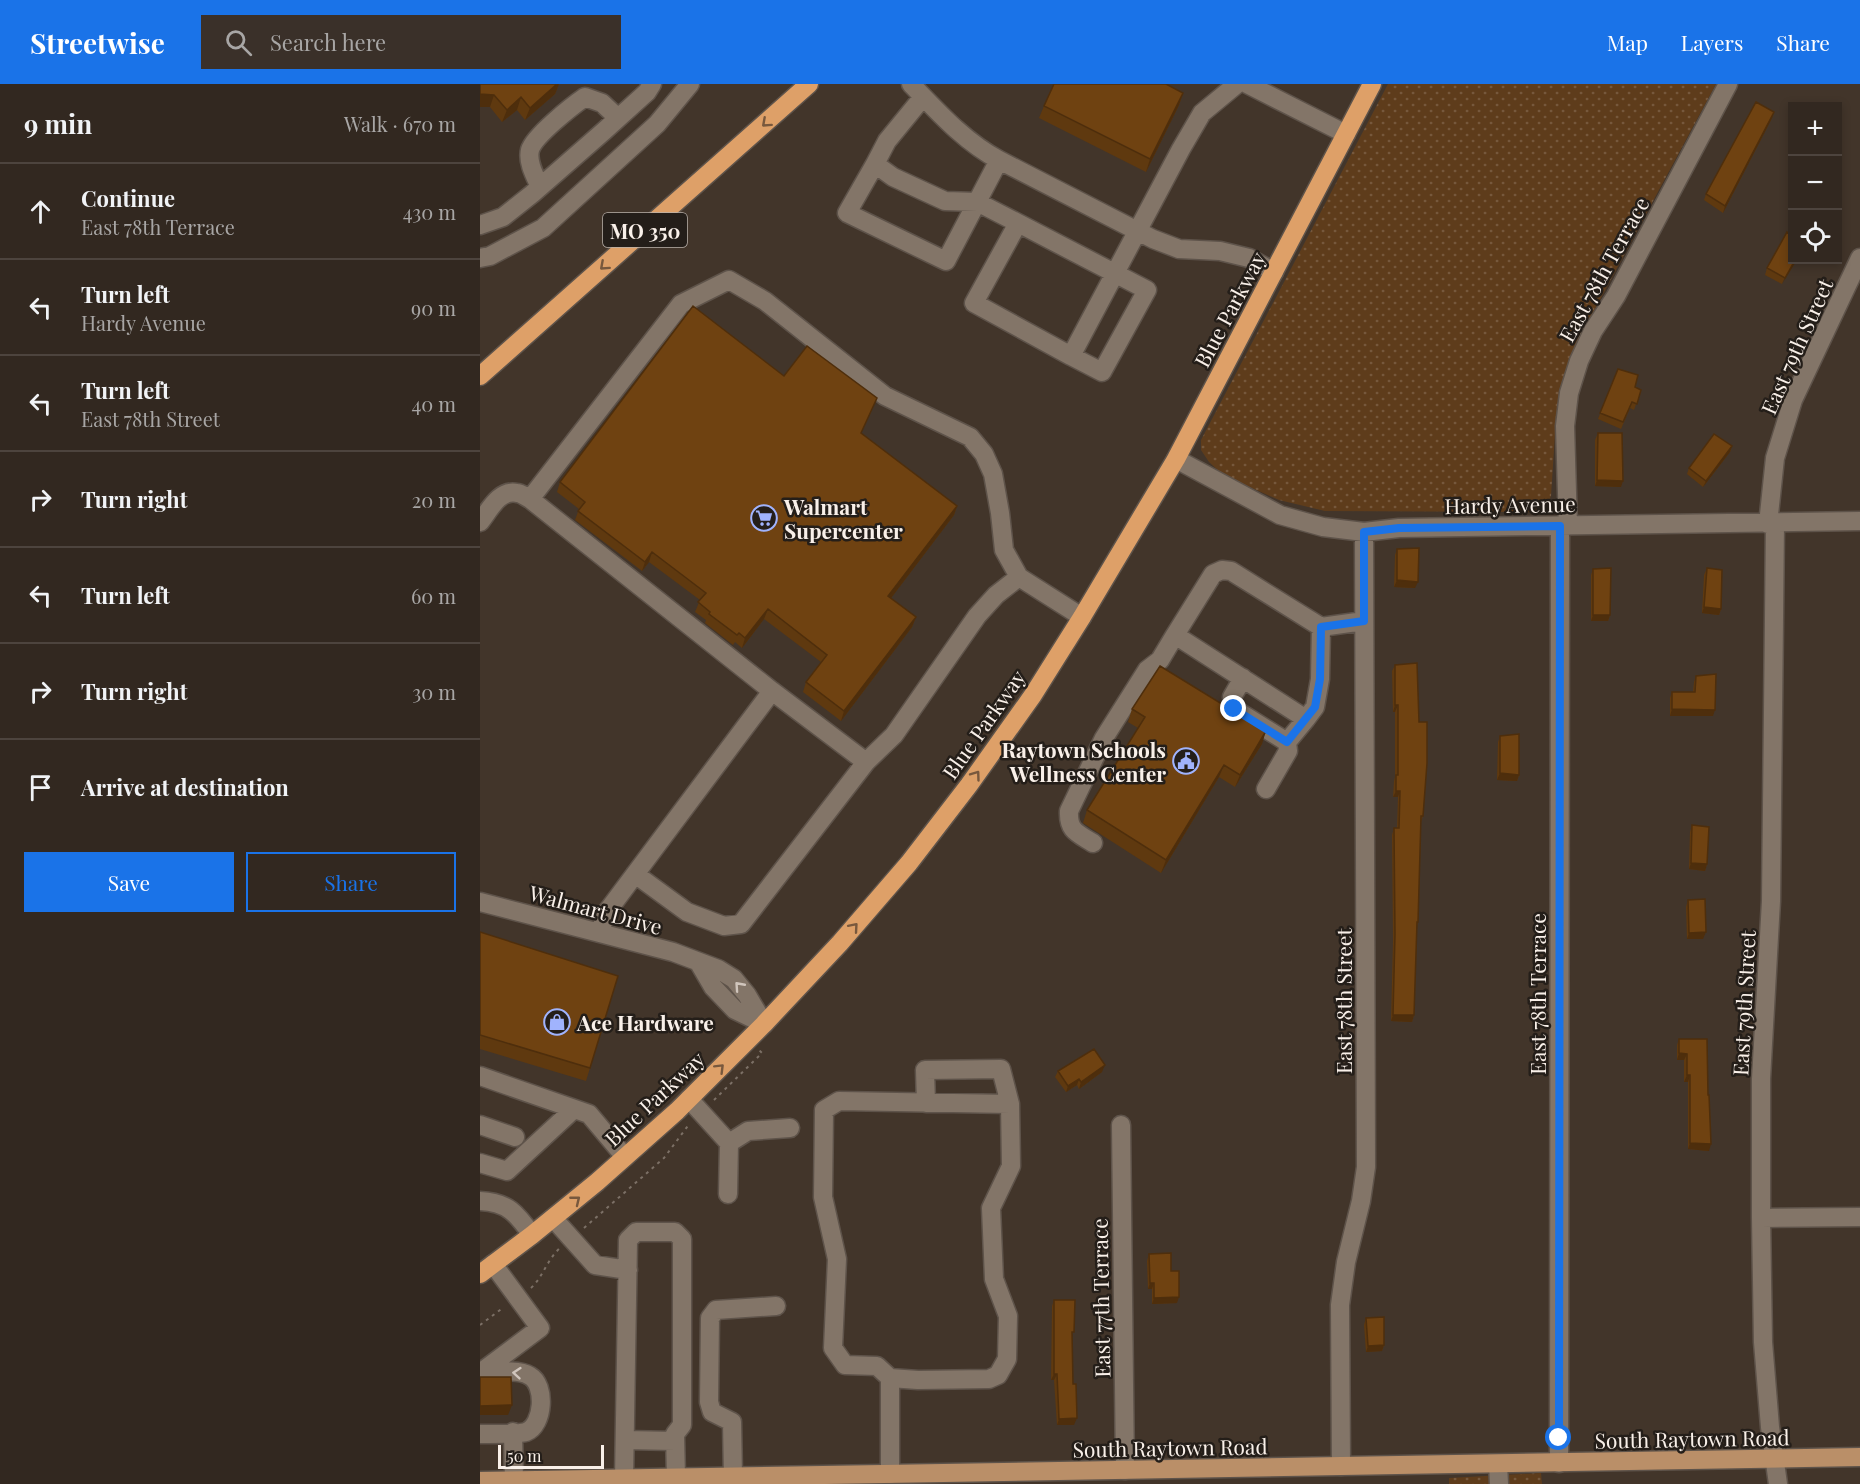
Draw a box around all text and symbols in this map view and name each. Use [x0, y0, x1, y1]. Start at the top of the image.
search box [201, 15, 621, 69]
text: Streetwise [30, 24, 165, 61]
icon: search [222, 26, 255, 59]
text: Search here [270, 27, 386, 57]
text: Map [1607, 28, 1648, 56]
text: Layers [1681, 28, 1743, 56]
text: Share [1776, 28, 1830, 56]
map controls [1788, 102, 1842, 264]
button: + [1788, 102, 1842, 156]
text: 9 min [24, 106, 92, 141]
text: Walk · 670 m [344, 110, 456, 137]
one-way arrow [762, 116, 772, 127]
button: − [1788, 156, 1842, 210]
text: Continue [81, 183, 175, 213]
street label: East 78th Terrace [1552, 192, 1654, 346]
icon: ahead [24, 195, 57, 228]
text: 430 m [403, 198, 456, 225]
button: locate [1788, 210, 1842, 264]
text: East 78th Terrace [81, 213, 235, 240]
road number: MO 350 [603, 213, 687, 247]
street label: Blue Parkway [1187, 246, 1271, 372]
one-way arrow [600, 259, 611, 270]
street label: East 79th Street [1754, 273, 1839, 418]
text: Turn left [81, 279, 170, 309]
icon: left [24, 291, 57, 324]
text: 90 m [411, 294, 456, 321]
text: Hardy Avenue [81, 309, 206, 336]
text: Turn left [81, 375, 170, 405]
icon: left [24, 387, 57, 420]
text: 40 m [411, 390, 456, 417]
text: East 78th Street [81, 405, 220, 432]
icon: right [24, 483, 57, 516]
text: Turn right [81, 484, 187, 514]
text: 20 m [412, 486, 456, 513]
street label: Hardy Avenue [1444, 489, 1576, 519]
place label: Walmart Supercenter [783, 492, 903, 544]
supermarket icon: Walmart Supercenter [749, 503, 779, 533]
icon: left [24, 579, 57, 612]
text: Turn left [81, 580, 170, 610]
text: 60 m [411, 582, 456, 609]
street label: Blue Parkway [935, 664, 1031, 784]
icon: right [24, 675, 57, 708]
text: Turn right [81, 676, 187, 706]
text: 30 m [412, 678, 456, 705]
route end [1220, 695, 1246, 721]
place label: Raytown Schools Wellness Center [1001, 735, 1166, 787]
public building icon: Raytown Schools Wellness Center [1171, 746, 1201, 776]
one-way arrow [969, 770, 980, 781]
icon: arrive [24, 771, 57, 804]
text: Arrive at destination [81, 772, 289, 802]
button: Save [24, 852, 234, 912]
button: Share [246, 852, 456, 912]
street label: Walmart Drive [525, 878, 666, 940]
street label: East 78th Terrace [1523, 913, 1551, 1075]
one-way arrow [846, 923, 857, 934]
street label: East 78th Street [1329, 928, 1357, 1074]
street label: East 79th Street [1725, 929, 1761, 1076]
one-way arrow [735, 982, 746, 993]
shop icon: Ace Hardware [542, 1007, 572, 1037]
place label: Ace Hardware [576, 1008, 714, 1036]
street label: Blue Parkway [598, 1044, 710, 1152]
one-way arrow [712, 1065, 723, 1076]
one-way arrow [569, 1196, 580, 1207]
street label: East 77th Terrace [1085, 1218, 1115, 1378]
one-way arrow [512, 1367, 521, 1380]
street label: South Raytown Road [1594, 1422, 1790, 1454]
route start [1545, 1424, 1571, 1450]
street label: South Raytown Road [1072, 1431, 1268, 1463]
scale bar [498, 1442, 604, 1470]
text: 50 m [507, 1445, 541, 1466]

